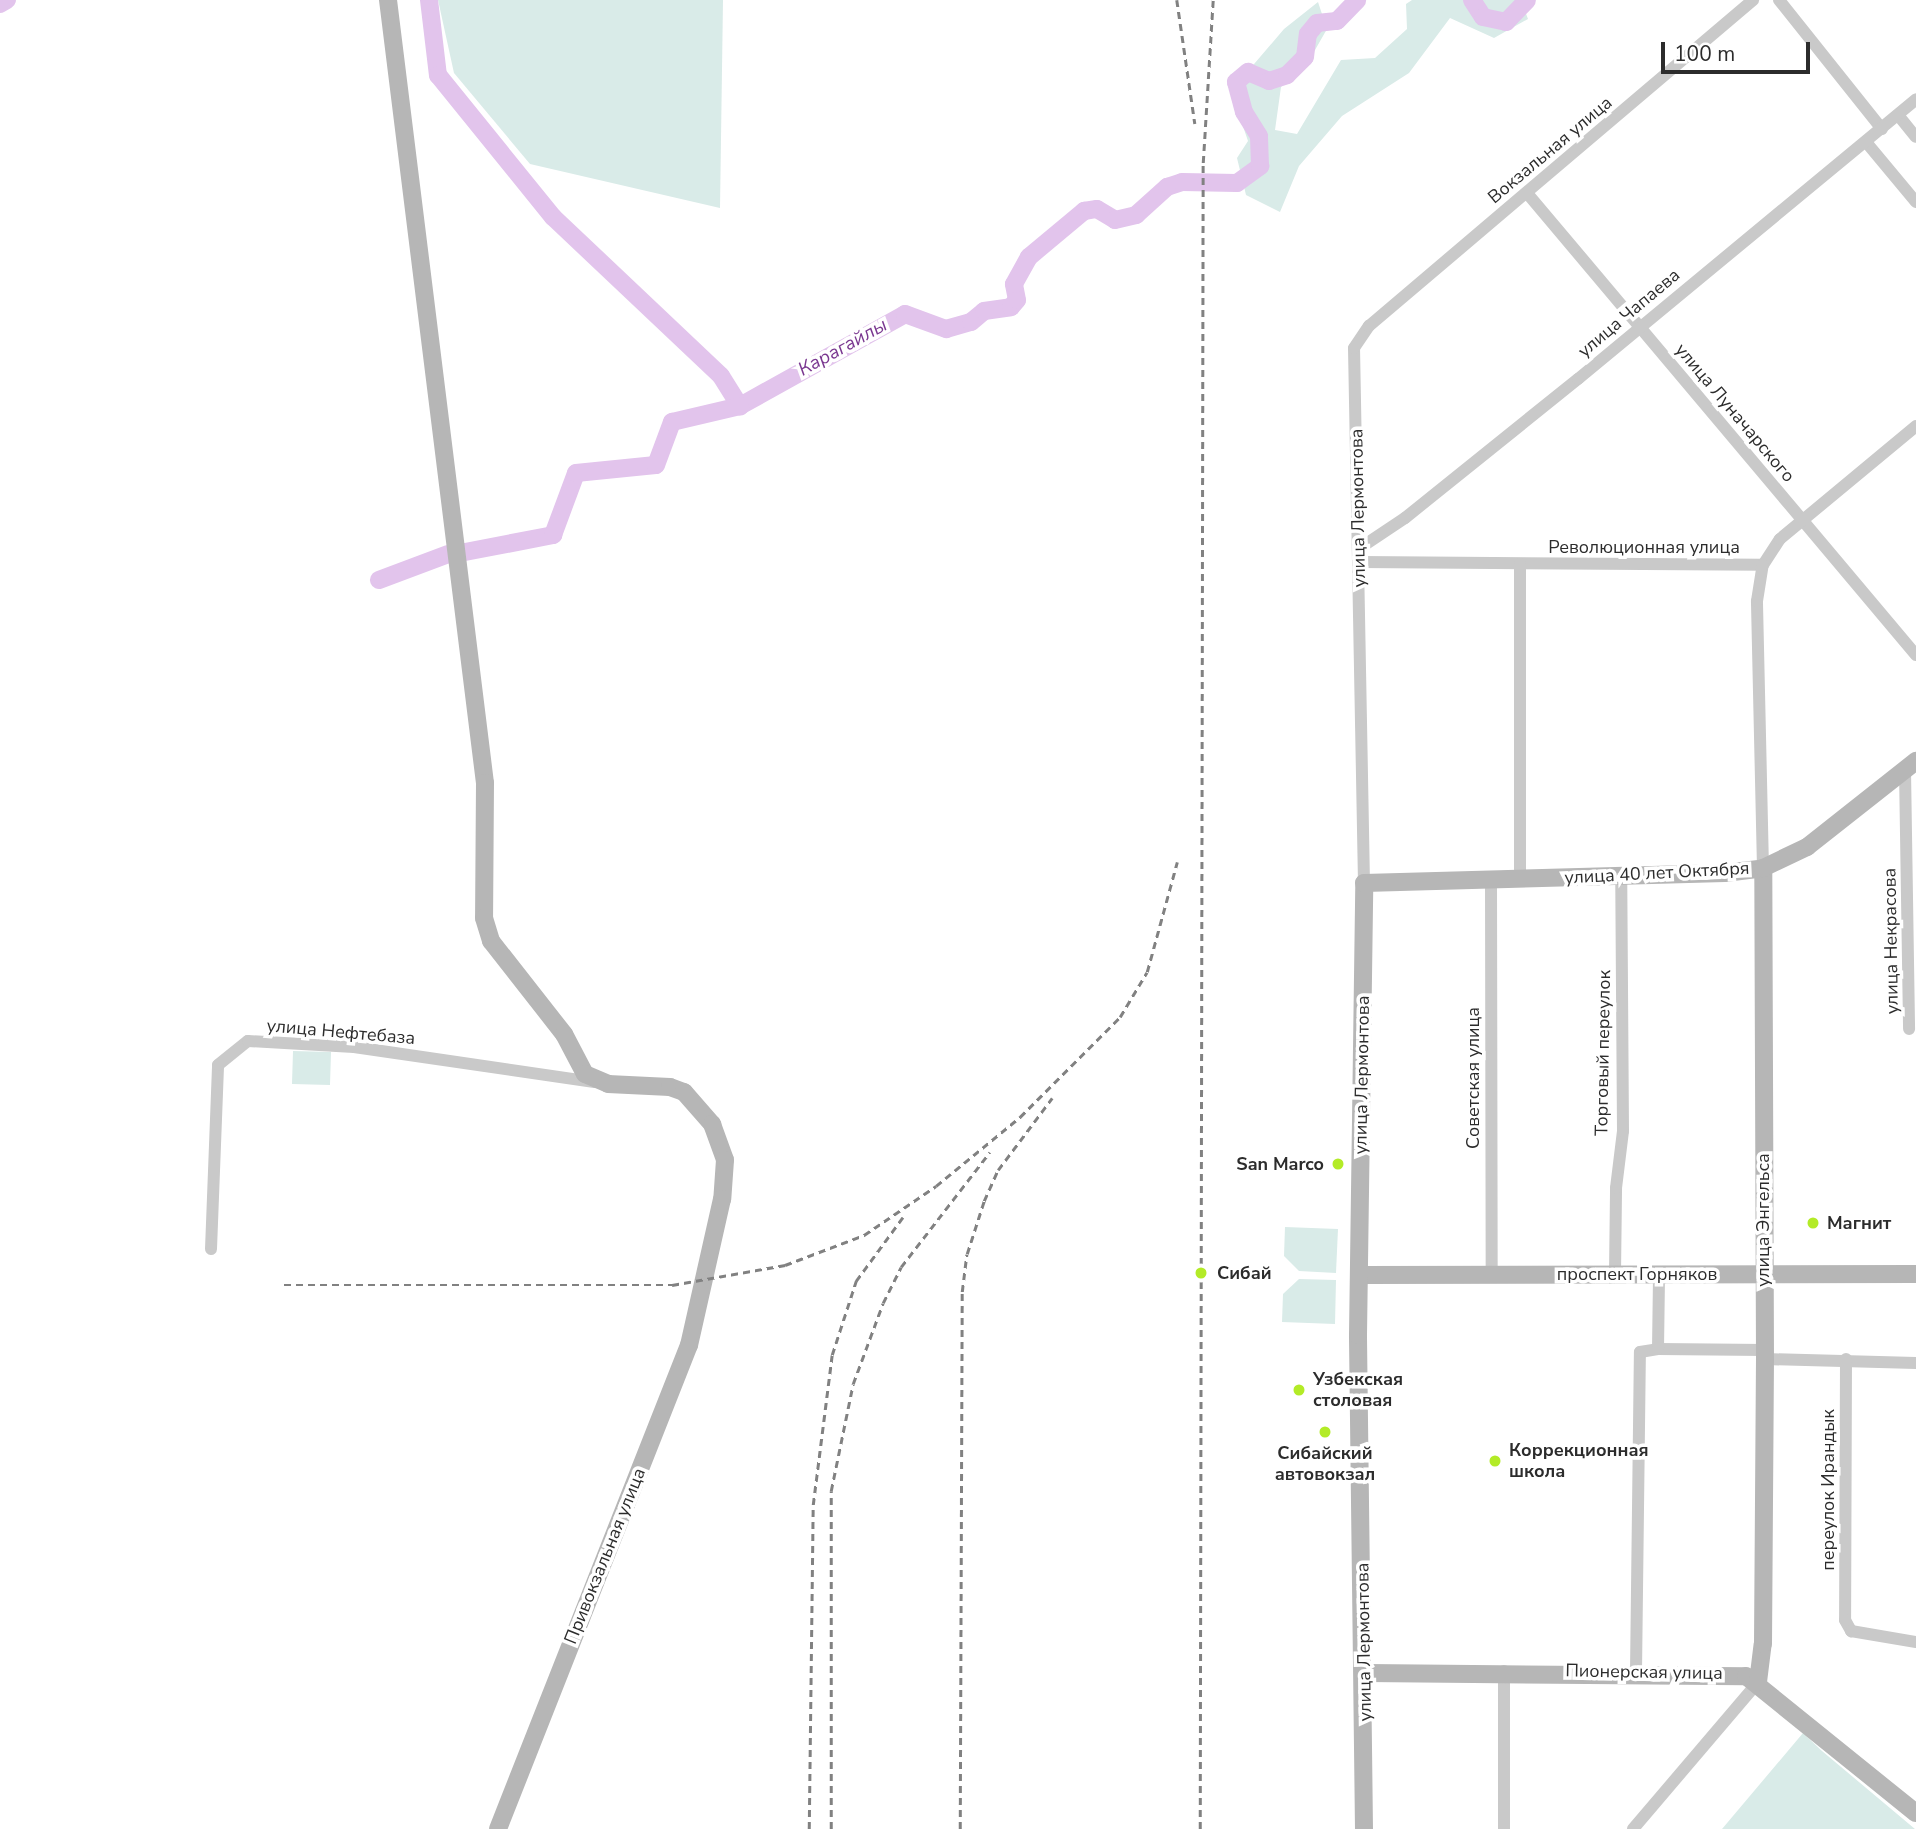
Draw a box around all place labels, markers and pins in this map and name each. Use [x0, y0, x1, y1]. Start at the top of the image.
place label: San Marco [1236, 1153, 1324, 1175]
marker: San Marco [1330, 1156, 1346, 1172]
place label: Магнит [1827, 1212, 1891, 1234]
marker: Магнит [1805, 1215, 1821, 1231]
place label: Сибай [1217, 1262, 1272, 1284]
marker: Сибай [1191, 1263, 1211, 1283]
place label: Узбекская столовая [1313, 1369, 1403, 1412]
marker: Узбекская столовая [1291, 1382, 1307, 1398]
marker: Сибайский автовокзал [1317, 1424, 1333, 1440]
place label: Коррекционная школа [1509, 1440, 1649, 1482]
place label: Сибайский автовокзал [1275, 1443, 1375, 1486]
marker: Коррекционная школа [1487, 1453, 1503, 1469]

